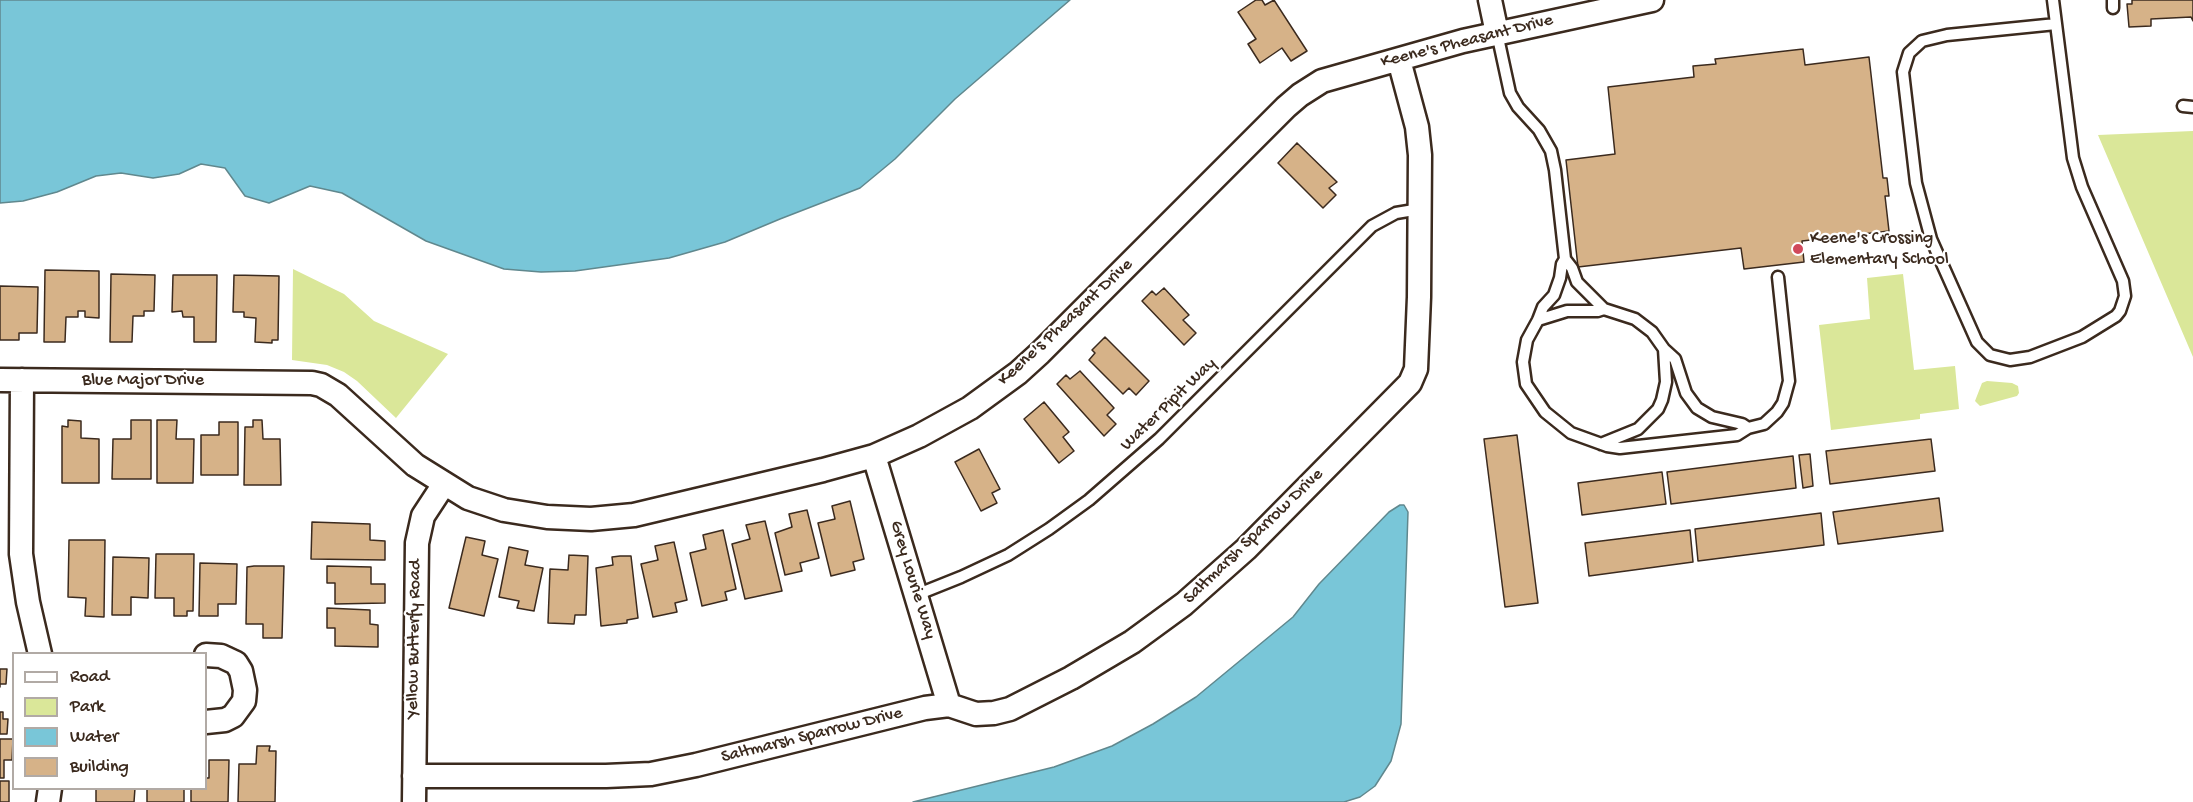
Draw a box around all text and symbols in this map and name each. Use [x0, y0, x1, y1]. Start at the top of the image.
street label: Keene's Pheasant Drive [1379, 10, 1555, 74]
place label: Keene's Crossing Elementary School [1810, 228, 1949, 270]
marker: Keene's Crossing Elementary School [1791, 242, 1805, 256]
street label: Keene's Pheasant Drive [994, 255, 1138, 391]
street label: Water Pipit Way [1117, 354, 1221, 456]
street label: Blue Major Drive [82, 370, 204, 392]
street label: Saltmarsh Sparrow Drive [1180, 465, 1328, 609]
street label: Grey Lourie Way [884, 518, 940, 642]
street label: Yellow Butterfy Road [403, 559, 427, 719]
legend [12, 652, 207, 790]
text: Road [70, 667, 109, 688]
text: Park [70, 697, 104, 718]
street label: Saltmarsh Sparrow Drive [719, 703, 905, 769]
text: Water [70, 727, 118, 748]
text: Building [70, 757, 129, 778]

